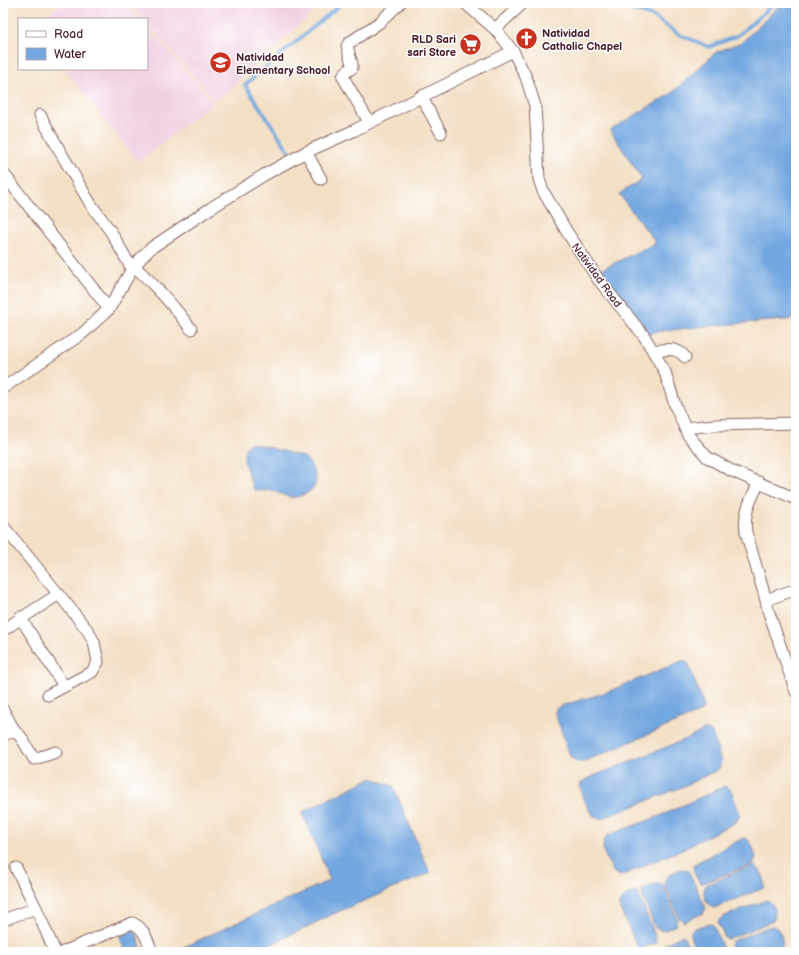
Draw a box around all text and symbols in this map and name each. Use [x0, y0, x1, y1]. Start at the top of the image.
legend [18, 18, 148, 70]
church icon: Natividad Catholic Chapel [513, 26, 539, 52]
text: Road [54, 27, 83, 42]
place label: Natividad Catholic Chapel [542, 27, 622, 53]
supermarket icon: RLD Sari sari Store [458, 32, 484, 58]
place label: RLD Sari sari Store [407, 33, 456, 59]
text: Water [54, 47, 86, 62]
school or university icon: Natividad Elementary School [207, 50, 233, 76]
place label: Natividad Elementary School [236, 51, 330, 77]
street label: Natividad Road [569, 241, 624, 310]

